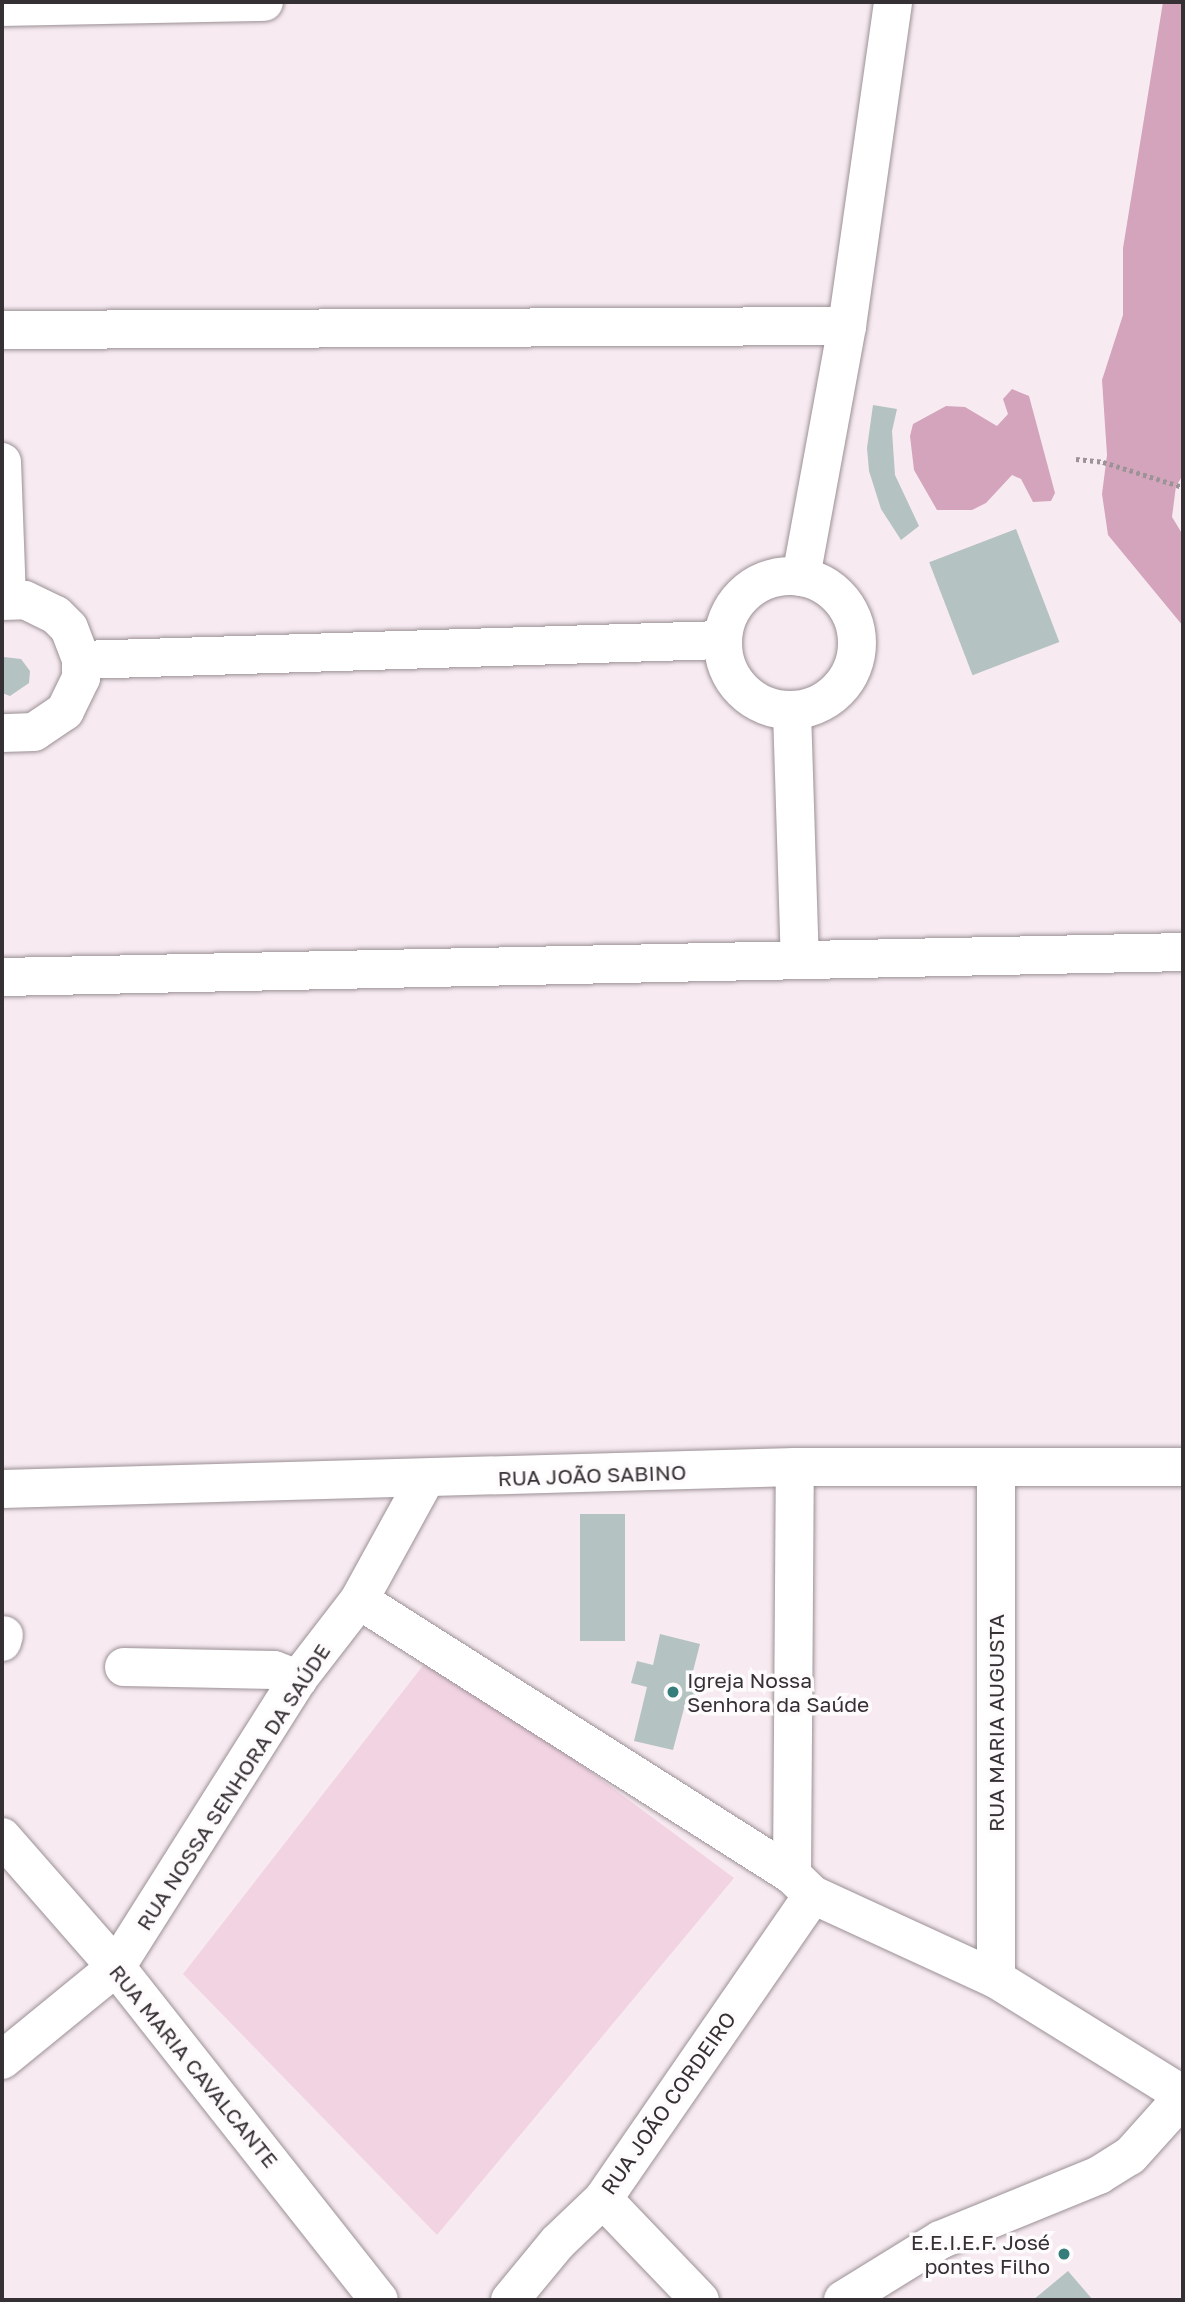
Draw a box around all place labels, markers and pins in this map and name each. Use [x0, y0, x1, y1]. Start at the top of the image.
place label: Igreja Nossa Senhora da Saúde [687, 1667, 869, 1717]
marker: Igreja Nossa Senhora da Saúde [665, 1684, 681, 1700]
place label: E.E.I.E.F. José pontes Filho [911, 2229, 1050, 2279]
marker: E.E.I.E.F. José pontes Filho [1056, 2246, 1072, 2262]

